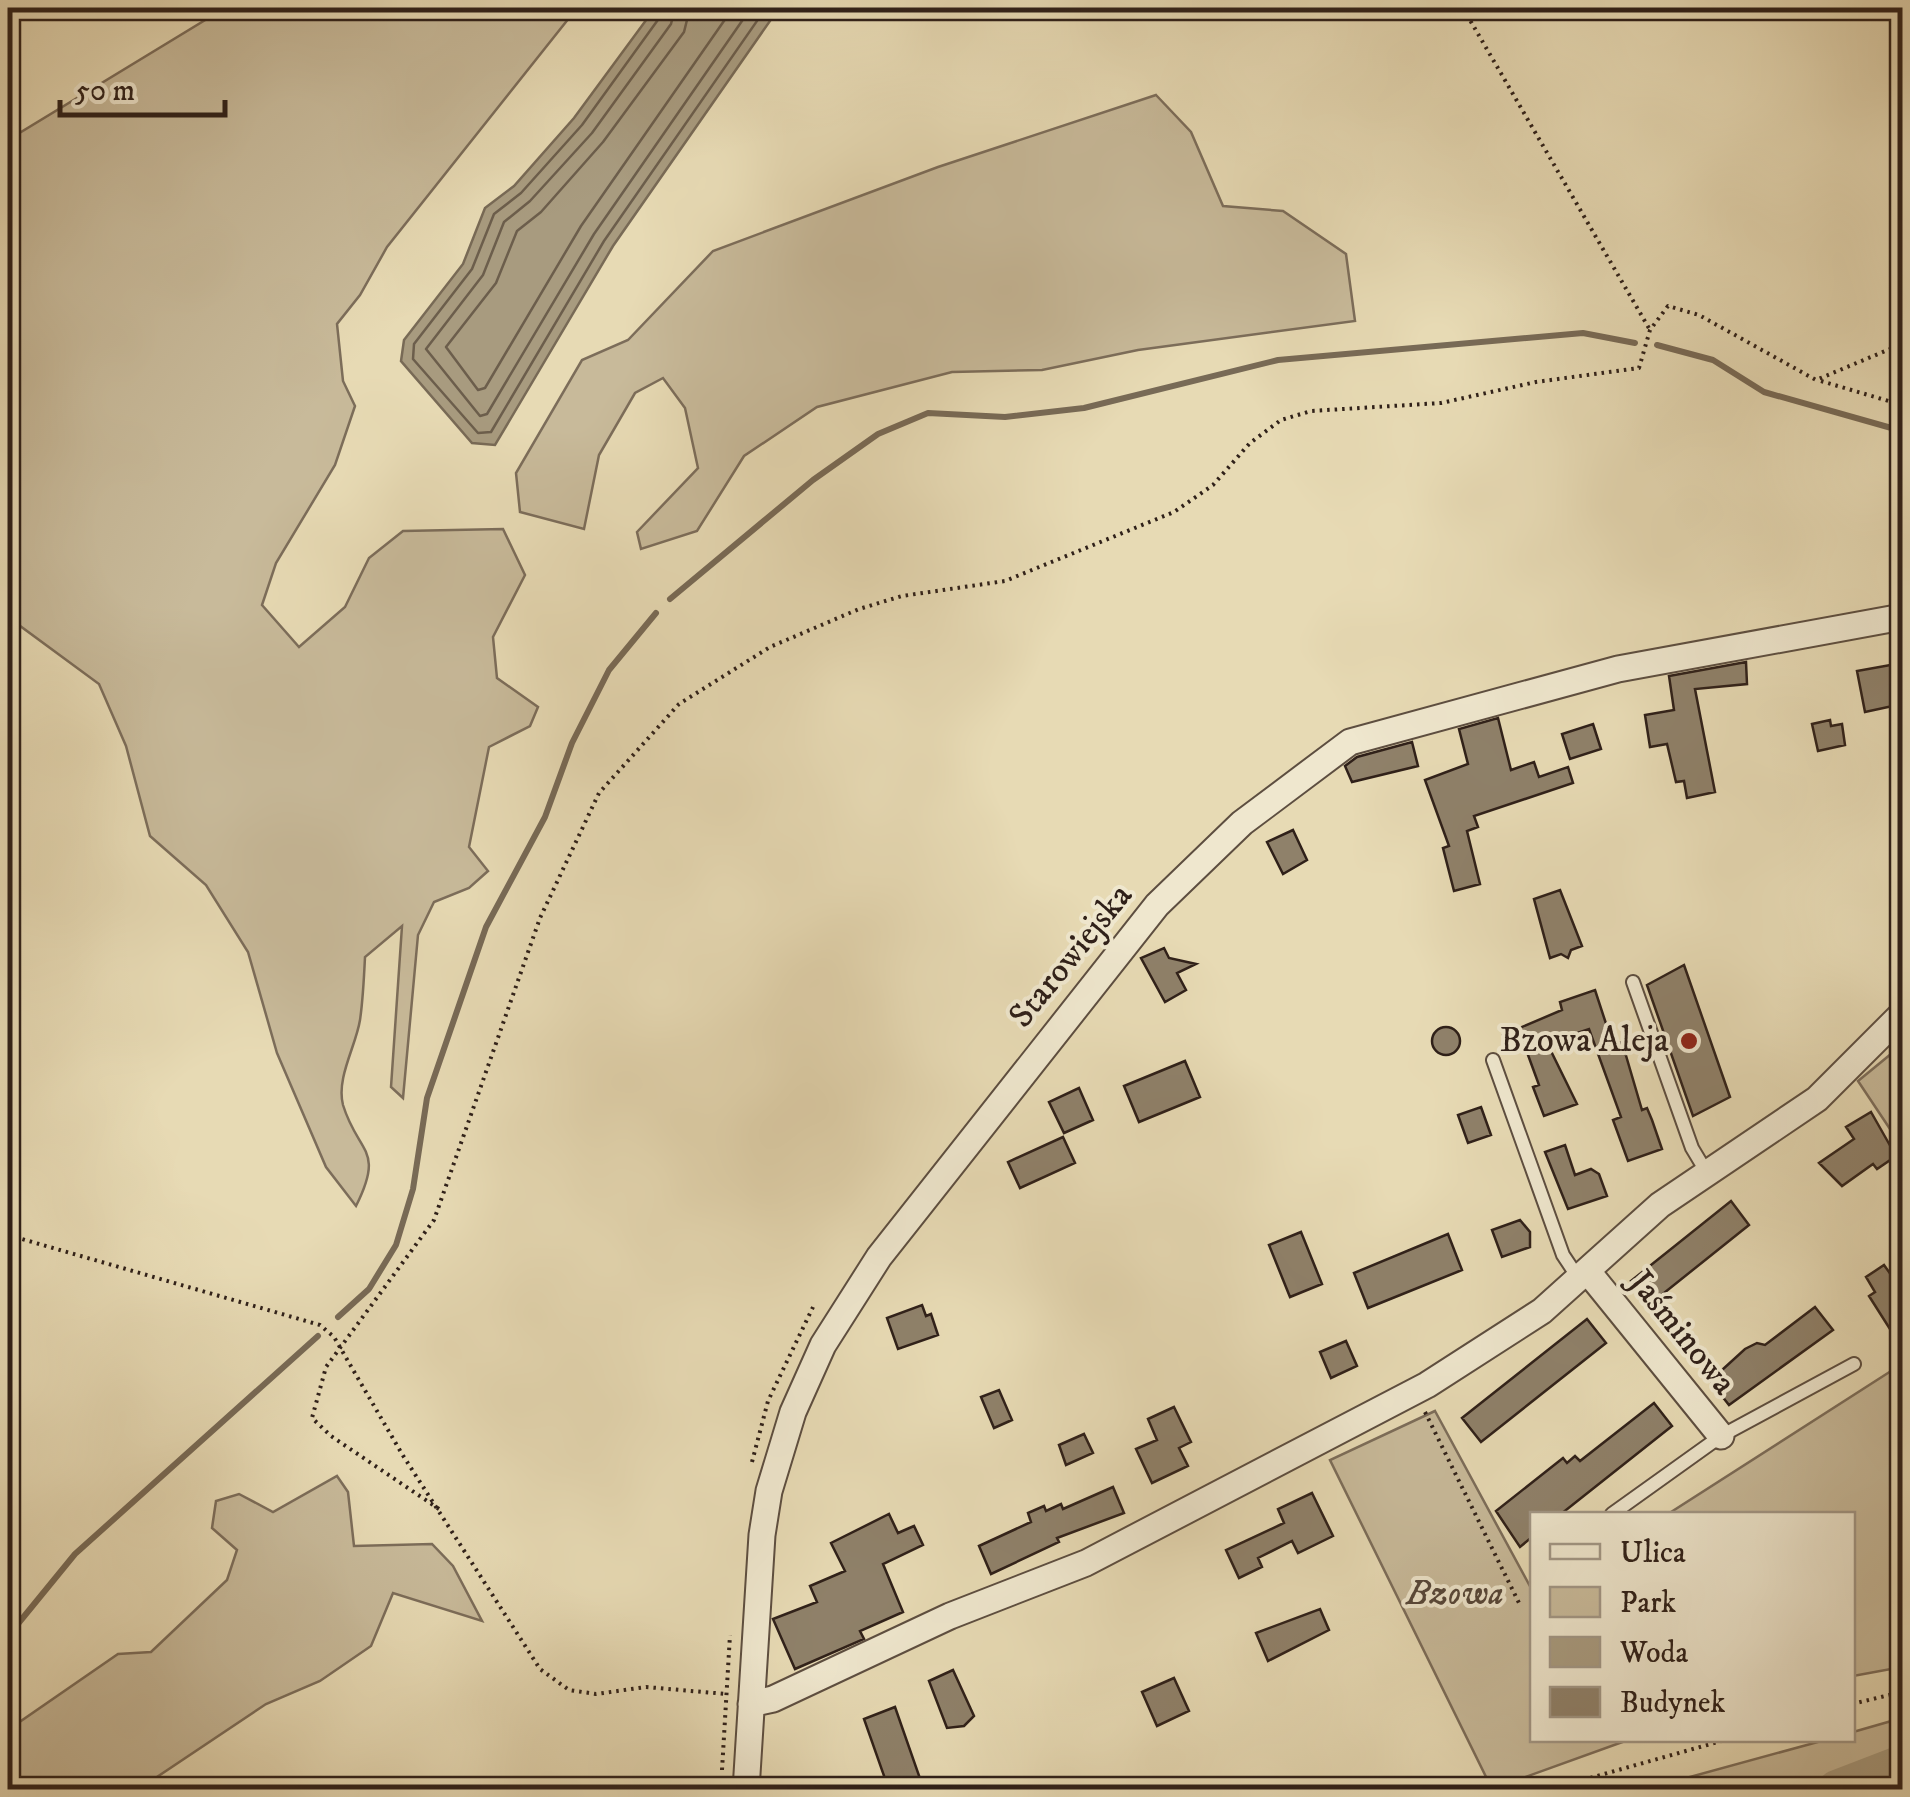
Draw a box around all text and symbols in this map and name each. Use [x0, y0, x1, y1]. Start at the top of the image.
scale bar [60, 55, 225, 117]
text: 50 m [75, 73, 135, 110]
street label: Starowiejska [1000, 875, 1142, 1037]
place label: Bzowa Aleja [1500, 1019, 1669, 1063]
marker: Bzowa Aleja [1678, 1030, 1700, 1052]
street label: Jaśminowa [1617, 1260, 1746, 1404]
legend [1530, 1512, 1855, 1742]
text: Ulica [1620, 1535, 1686, 1572]
park label: Bzowa [1405, 1572, 1504, 1616]
text: Park [1620, 1585, 1676, 1622]
text: Woda [1619, 1635, 1689, 1672]
text: Budynek [1620, 1685, 1725, 1722]

